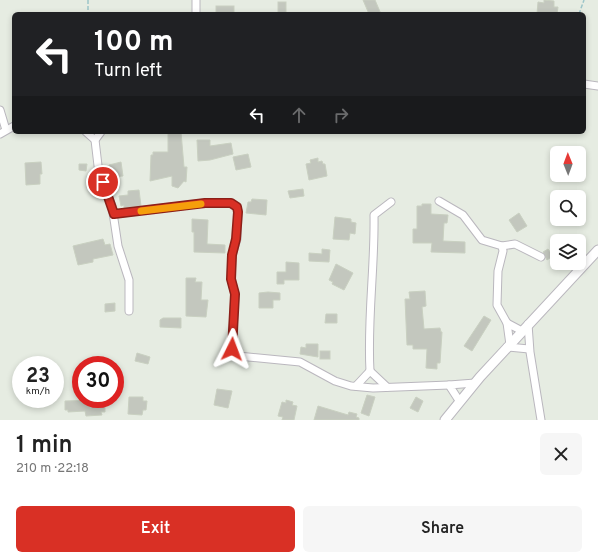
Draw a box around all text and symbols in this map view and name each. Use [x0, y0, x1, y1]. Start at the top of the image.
text: 100 m [94, 25, 174, 61]
icon: left [28, 28, 80, 80]
text: Turn left [94, 60, 162, 83]
icon: left [246, 104, 268, 126]
icon: ahead [288, 104, 310, 126]
icon: right [330, 104, 352, 126]
north arrow [550, 146, 586, 182]
map controls [550, 146, 586, 270]
pin [86, 165, 120, 199]
icon: arrive [92, 171, 114, 193]
button: search [550, 190, 586, 226]
button: layers [550, 234, 586, 270]
position arrow [211, 328, 253, 370]
speed limit sign: 30 [72, 356, 124, 408]
text: 23 [26, 364, 50, 390]
text: km/h [26, 385, 50, 398]
text: 1 min [16, 431, 73, 461]
button: close [540, 433, 582, 475]
text: 210 m · 22:18 [16, 461, 89, 477]
button: Exit [16, 506, 295, 552]
button: Share [303, 506, 582, 552]

